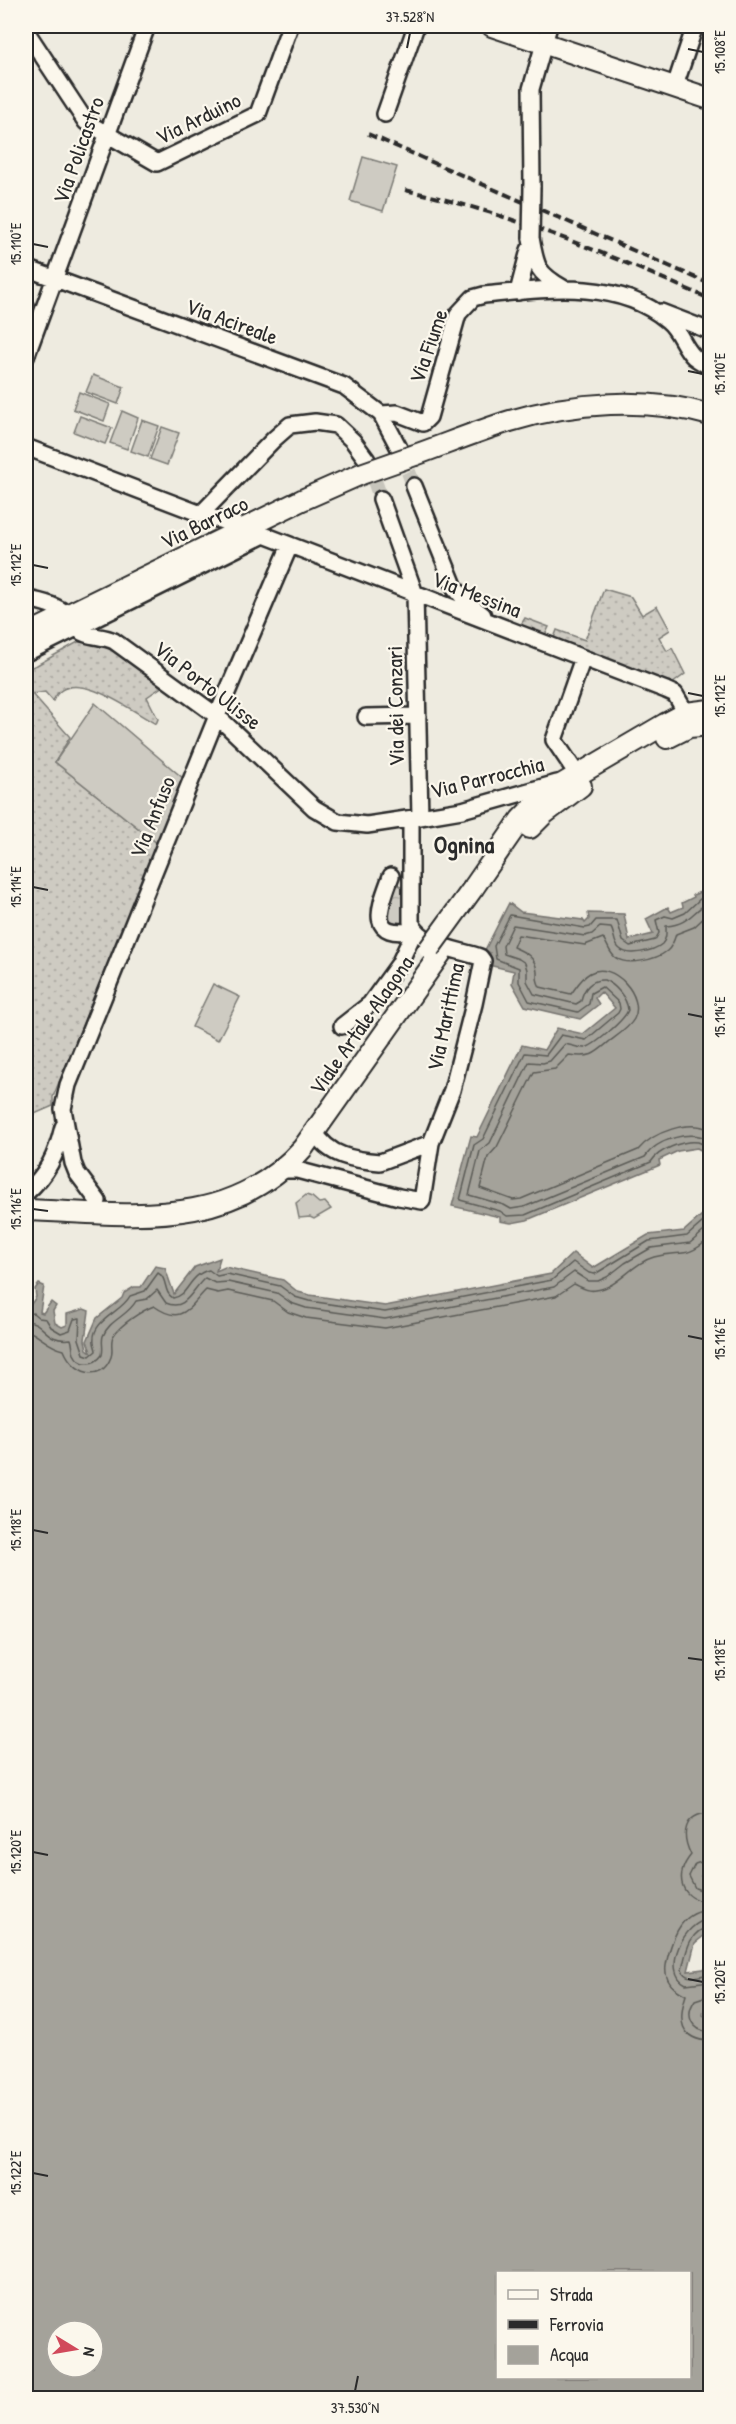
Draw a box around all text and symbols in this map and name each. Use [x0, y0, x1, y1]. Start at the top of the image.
text: 37.528°N [386, 6, 434, 27]
text: 15.108°E [709, 30, 730, 74]
street label: Via Arduino [150, 84, 246, 151]
street label: Via Policastro [45, 92, 111, 208]
text: 15.110°E [5, 222, 26, 265]
street label: Via Acireale [182, 291, 282, 352]
street label: Via Fiume [401, 305, 455, 387]
text: 15.110°E [709, 352, 730, 395]
street label: Via Barraco [155, 488, 253, 556]
text: 15.112°E [5, 543, 26, 587]
street label: Via Messina [428, 563, 526, 625]
street label: Via Porto Ulisse [148, 633, 268, 737]
street label: Via dei Conzari [379, 645, 411, 767]
text: 15.112°E [709, 674, 730, 718]
street label: Via Parrocchia [427, 748, 547, 806]
street label: Via Anfuso [122, 772, 182, 862]
district label: Ognina [434, 828, 495, 861]
text: 15.114°E [5, 866, 26, 908]
street label: Viale Artale Alagona [302, 949, 420, 1100]
street label: Via Marittima [419, 960, 471, 1074]
text: 15.114°E [709, 996, 730, 1038]
text: 15.116°E [5, 1188, 26, 1230]
text: 15.116°E [709, 1318, 730, 1360]
text: 15.118°E [5, 1508, 26, 1551]
text: 15.118°E [709, 1638, 730, 1681]
text: 15.120°E [5, 1829, 26, 1874]
text: 15.120°E [709, 1959, 730, 2004]
text: 15.122°E [5, 2150, 26, 2195]
legend [496, 2271, 691, 2379]
text: Strada [550, 2282, 593, 2307]
text: Ferrovia [549, 2312, 603, 2337]
north arrow [45, 2319, 105, 2379]
text: Acqua [550, 2342, 588, 2367]
text: N [78, 2346, 101, 2359]
text: 37.530°N [331, 2397, 379, 2418]

